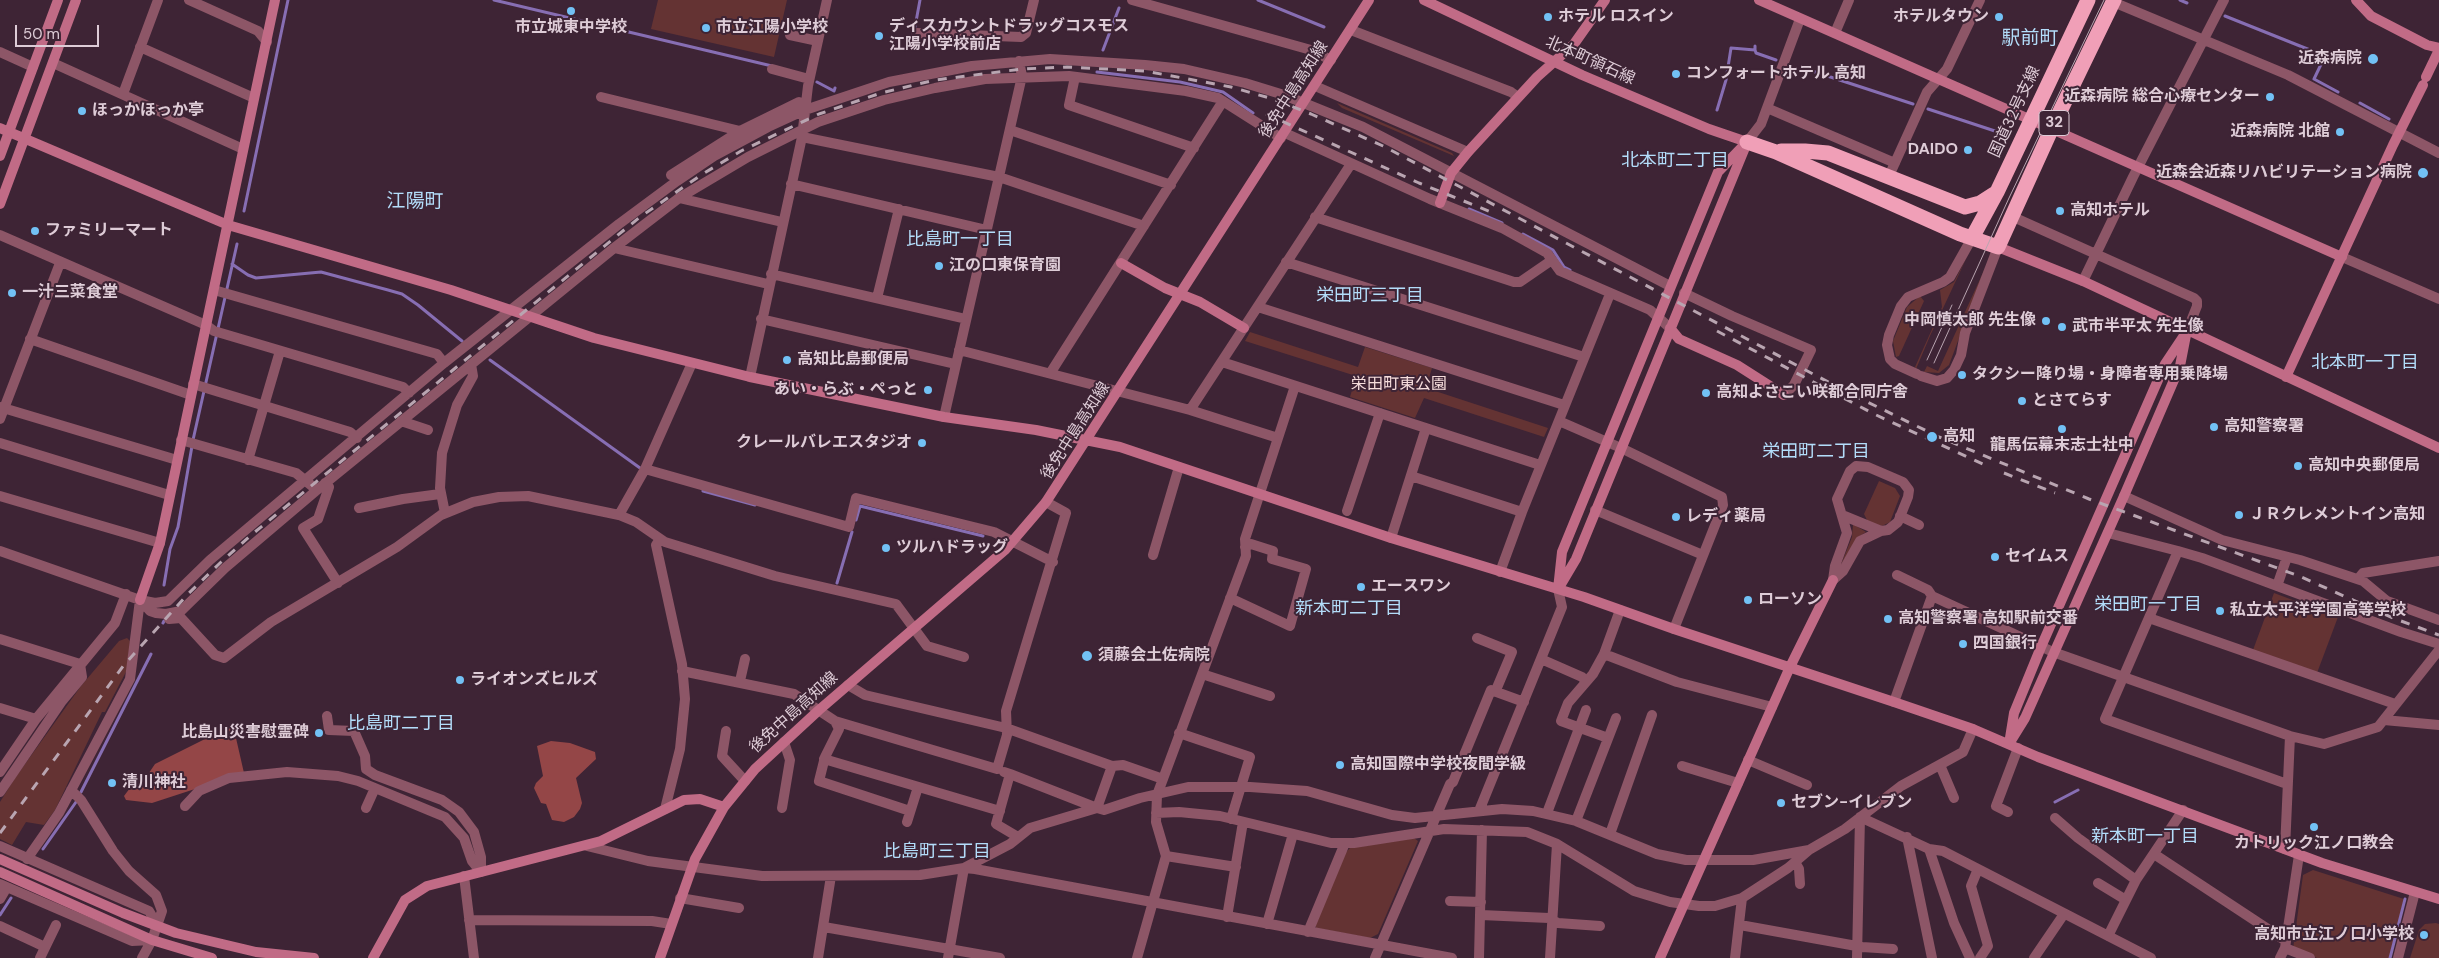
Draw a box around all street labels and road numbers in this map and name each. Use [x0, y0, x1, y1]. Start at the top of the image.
street label: 北本町領石線 [1542, 33, 1638, 89]
street label: 後免中島高知線 [1255, 38, 1333, 142]
street label: 国道32号支線 [1985, 63, 2045, 161]
road number: 32 [2039, 110, 2069, 136]
street label: 後免中島高知線 [1037, 379, 1115, 483]
street label: 後免中島高知線 [746, 668, 842, 758]

